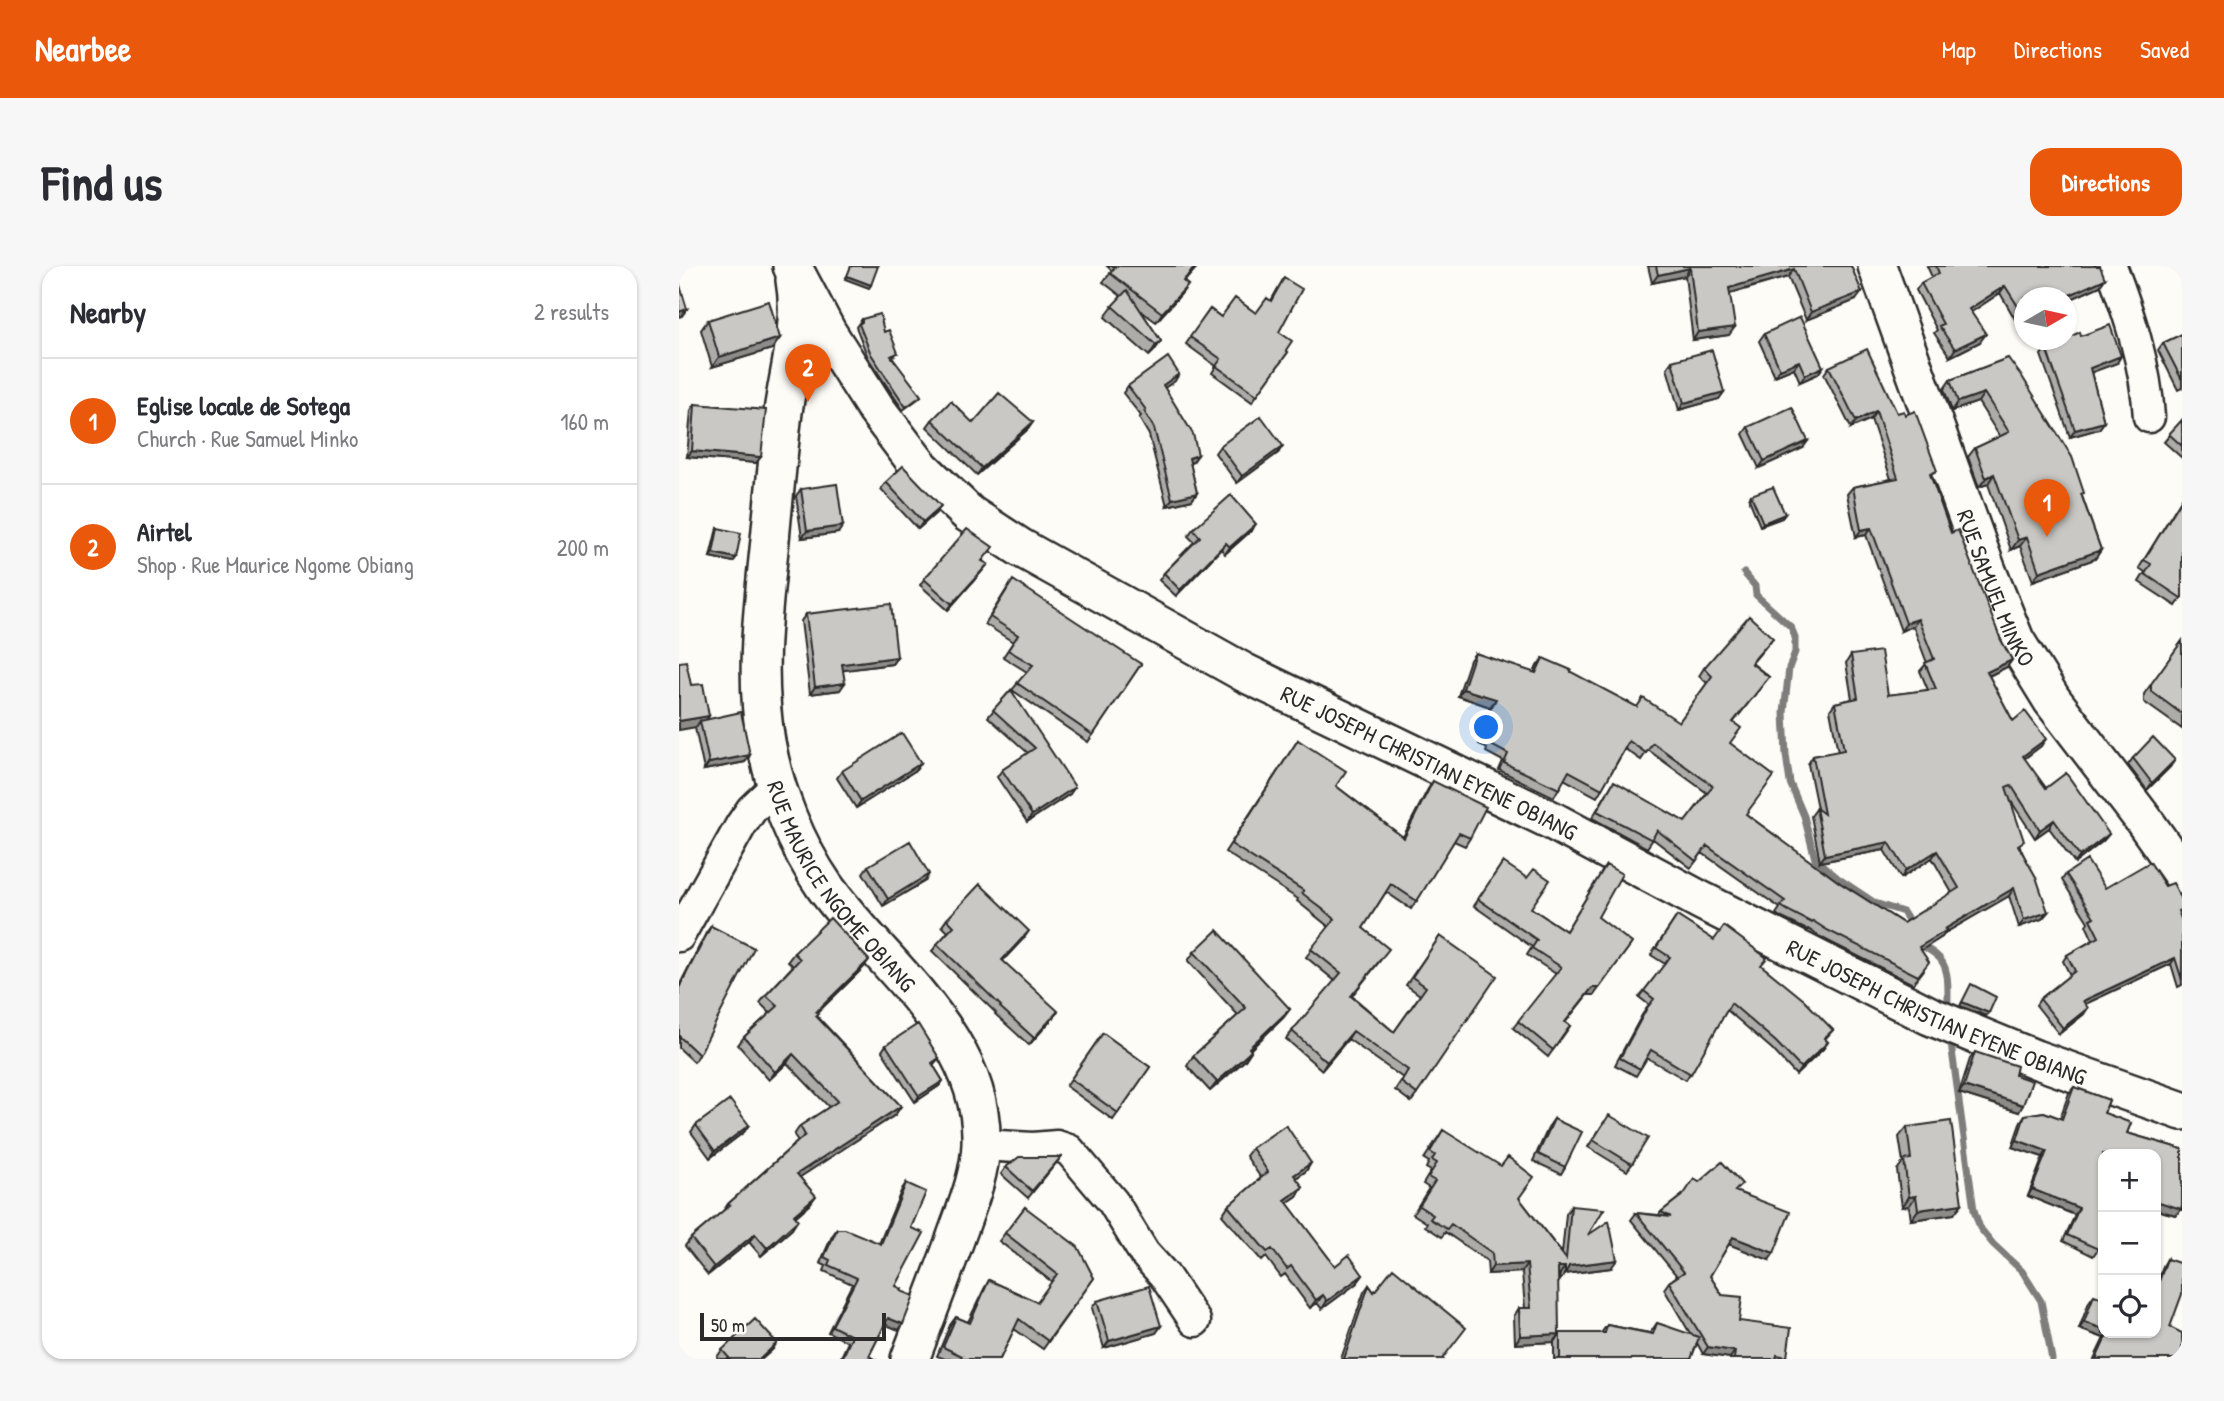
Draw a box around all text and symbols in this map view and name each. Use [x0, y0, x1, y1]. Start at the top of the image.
text: Nearbee [35, 27, 131, 71]
text: Map [1942, 33, 1976, 65]
text: Directions [2014, 33, 2102, 65]
text: Saved [2140, 33, 2189, 65]
button: Directions [2030, 148, 2182, 216]
text: Find us [42, 149, 162, 215]
north arrow [2014, 287, 2077, 350]
text: Nearby [70, 292, 146, 332]
text: 2 results [534, 296, 609, 327]
pin: 2 [785, 344, 831, 402]
text: Eglise locale de Sotega [137, 388, 350, 423]
text: 1 [89, 406, 97, 437]
text: 160 m [560, 406, 609, 437]
text: Church · Rue Samuel Minko [137, 423, 358, 454]
pin: 1 [2024, 479, 2070, 537]
street label: RUE SAMUEL MINKO [1950, 505, 2043, 672]
text: Airtel [137, 514, 192, 549]
text: 2 [88, 532, 98, 563]
text: 200 m [557, 532, 609, 563]
text: Shop · Rue Maurice Ngome Obiang [137, 549, 414, 580]
street label: RUE JOSEPH CHRISTIAN EYENE OBIANG [1276, 677, 1583, 847]
your location [1469, 710, 1503, 744]
street label: RUE MAURICE NGOME OBIANG [761, 777, 923, 998]
street label: RUE JOSEPH CHRISTIAN EYENE OBIANG [1782, 931, 2091, 1091]
map controls [2098, 1149, 2161, 1338]
button: + [2098, 1149, 2161, 1212]
button: − [2098, 1212, 2161, 1275]
button: locate [2098, 1275, 2161, 1338]
scale bar [700, 1310, 885, 1342]
text: 50 m [711, 1312, 745, 1338]

